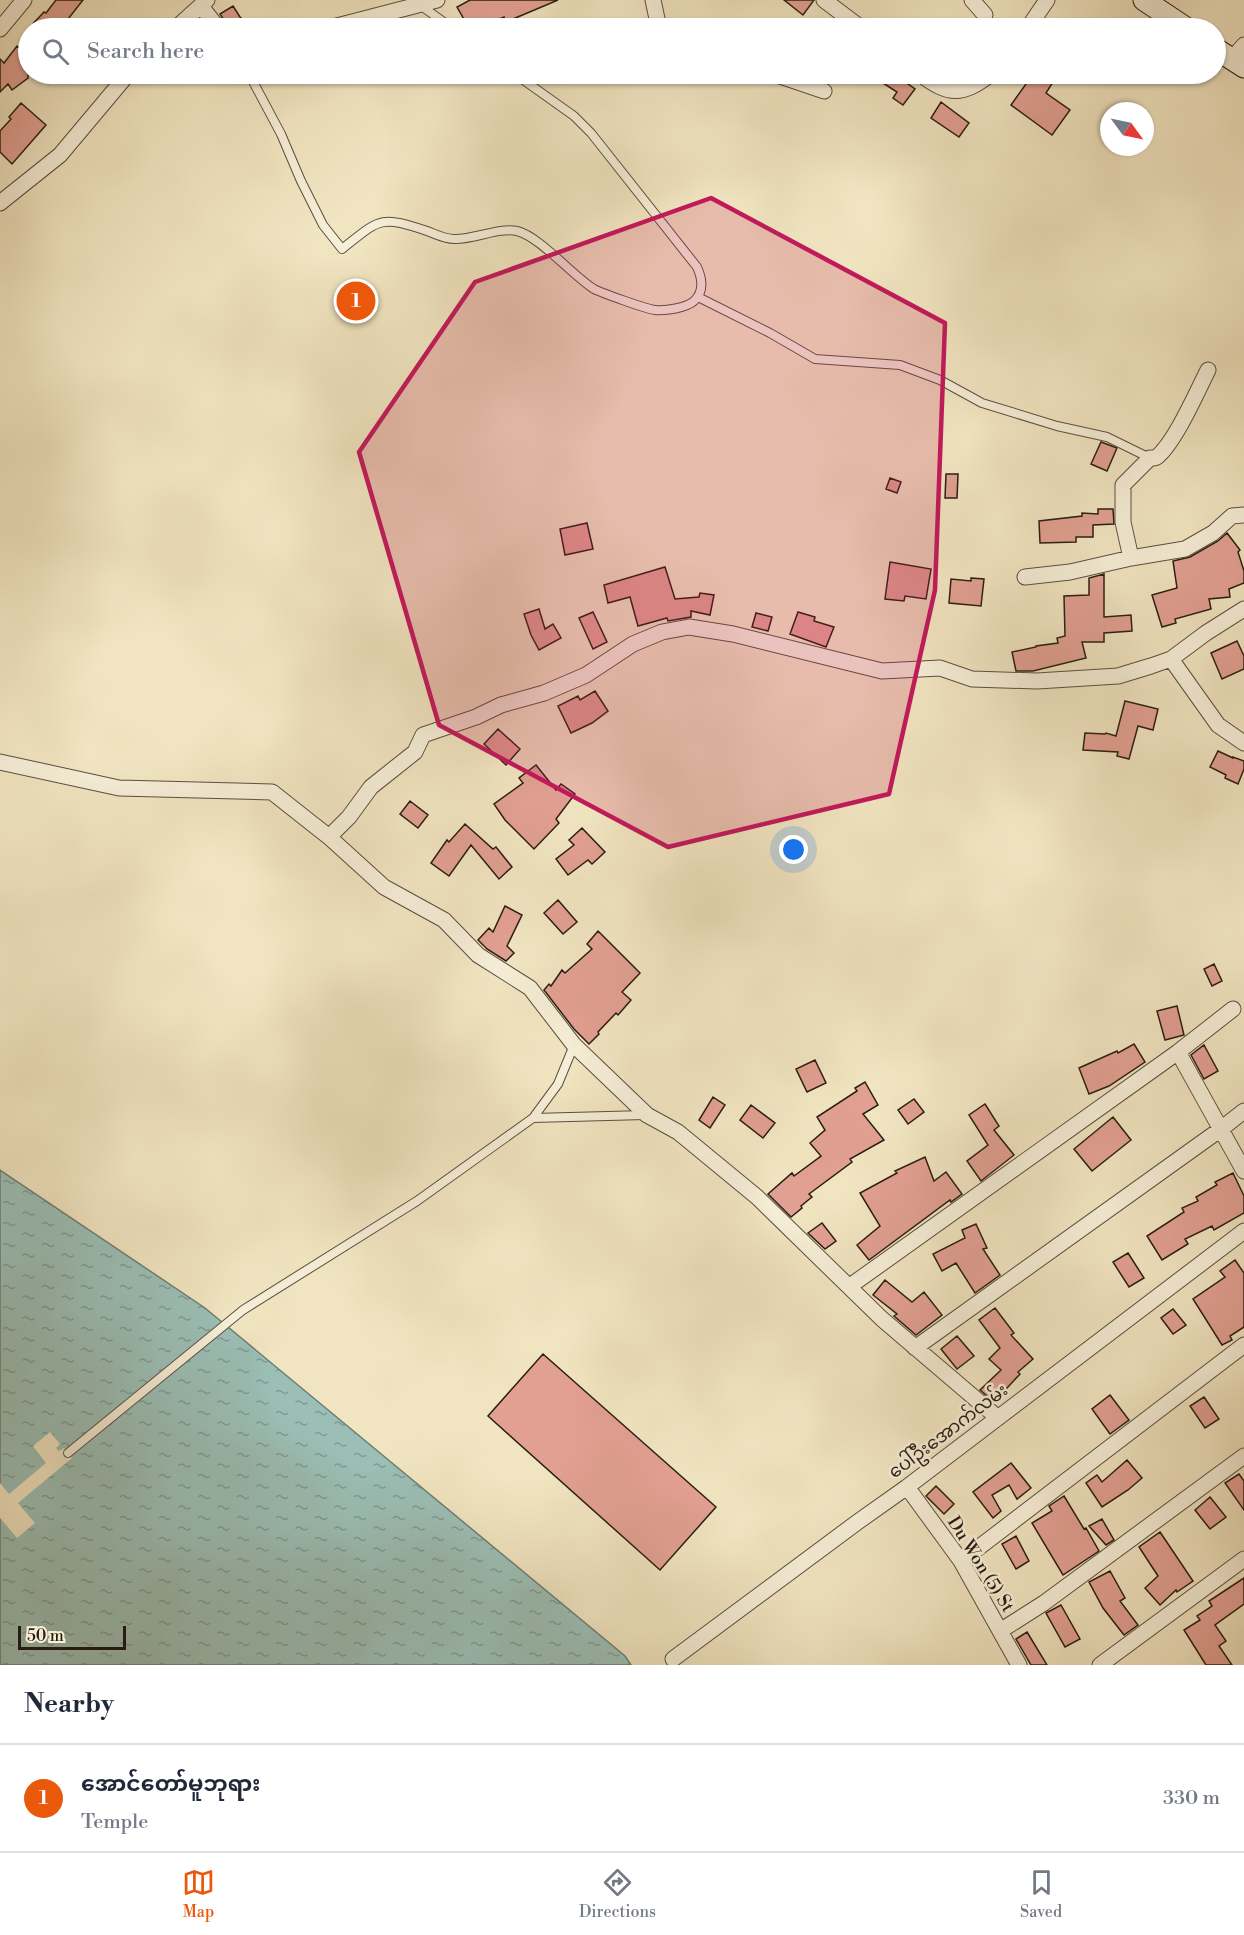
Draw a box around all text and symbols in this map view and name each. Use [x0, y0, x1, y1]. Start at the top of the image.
search box [18, 18, 1226, 84]
icon: search [39, 35, 72, 68]
text: Search here [87, 38, 204, 65]
north arrow [1100, 102, 1154, 156]
pin: 1 [336, 278, 376, 324]
your location [779, 835, 808, 864]
street label: ပေါ်ဦးအောက်လမ်း [883, 1377, 1014, 1486]
street label: Du Won (5) St [942, 1512, 1020, 1617]
scale bar [18, 1623, 126, 1650]
text: 50 m [27, 1626, 64, 1646]
text: Nearby [24, 1688, 114, 1720]
text: အောင်တော်မူဘုရား [81, 1771, 261, 1798]
text: 1 [39, 1786, 48, 1811]
text: 330 m [1163, 1786, 1220, 1811]
text: Temple [81, 1810, 148, 1835]
tab: Map [182, 1866, 215, 1922]
tab: Directions [579, 1866, 656, 1922]
tab: Saved [1020, 1866, 1062, 1922]

